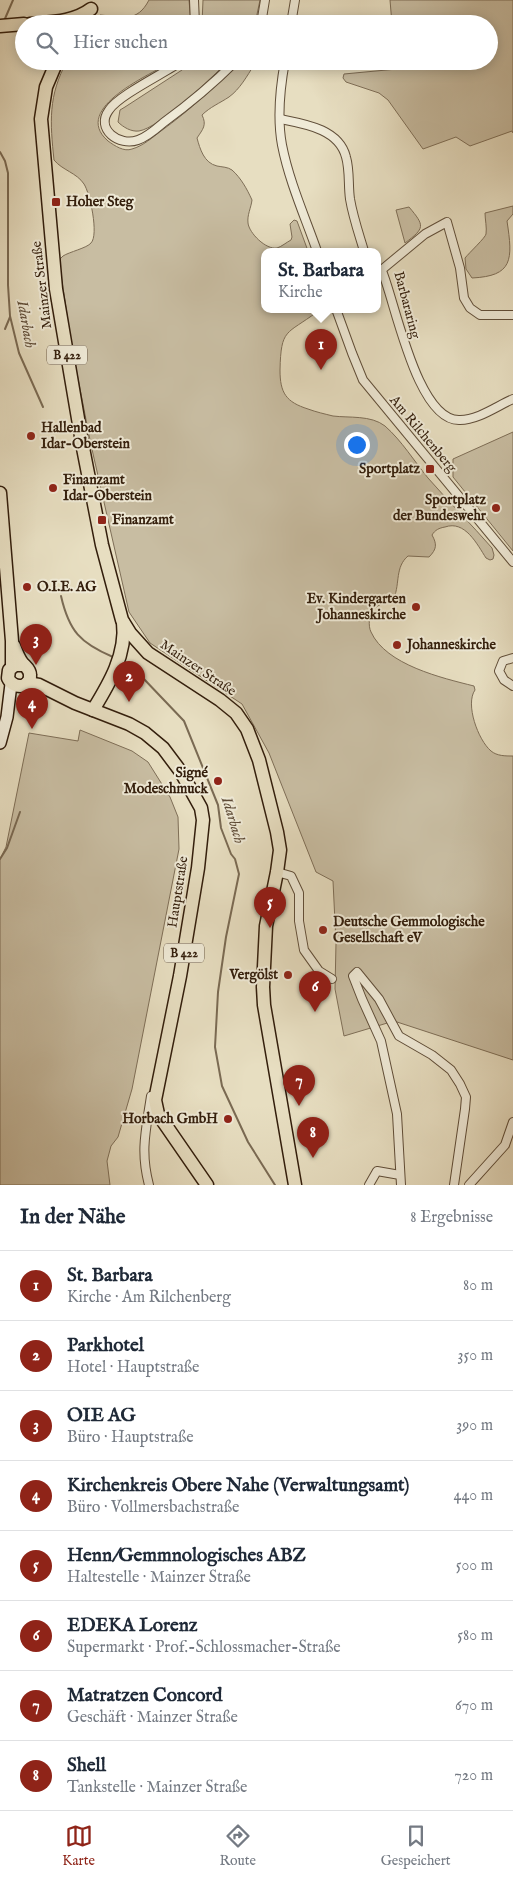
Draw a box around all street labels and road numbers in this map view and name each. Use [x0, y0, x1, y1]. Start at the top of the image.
street label: Mainzer Straße [28, 239, 56, 330]
street label: Barbararing [389, 269, 425, 341]
road number: B 422 [47, 346, 87, 364]
street label: Am Rilchenberg [385, 391, 461, 477]
street label: Mainzer Straße [156, 636, 240, 700]
street label: Hauptstraße [163, 854, 193, 929]
road number: B 422 [164, 944, 204, 962]

